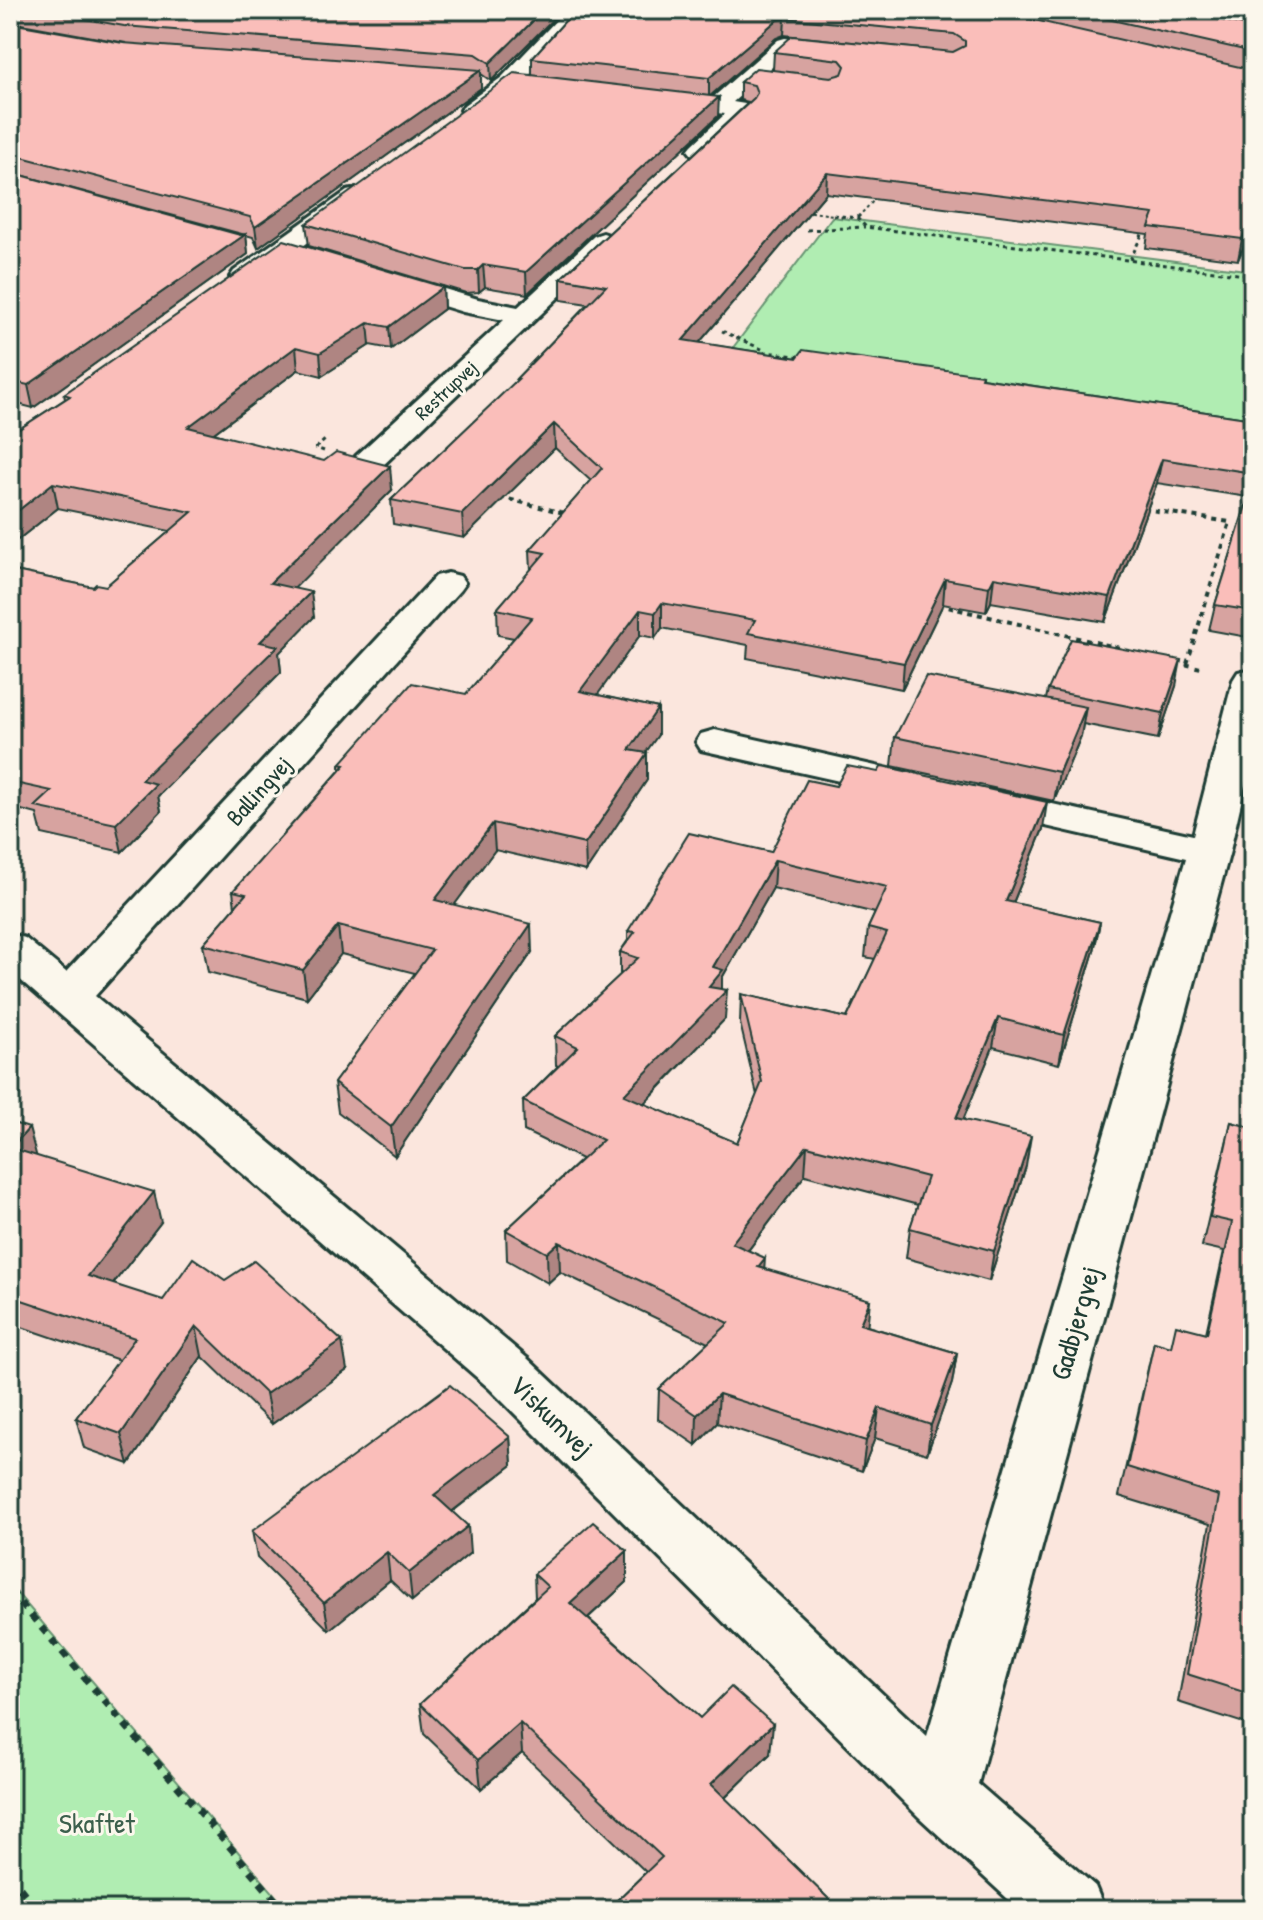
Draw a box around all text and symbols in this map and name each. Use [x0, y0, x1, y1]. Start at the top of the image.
street label: Restrupvej [408, 354, 483, 426]
street label: Ballingvej [218, 749, 298, 832]
street label: Gadbjergvej [1041, 1262, 1109, 1384]
street label: Viskumvej [502, 1366, 602, 1466]
park label: Skaftet [59, 1804, 135, 1842]

